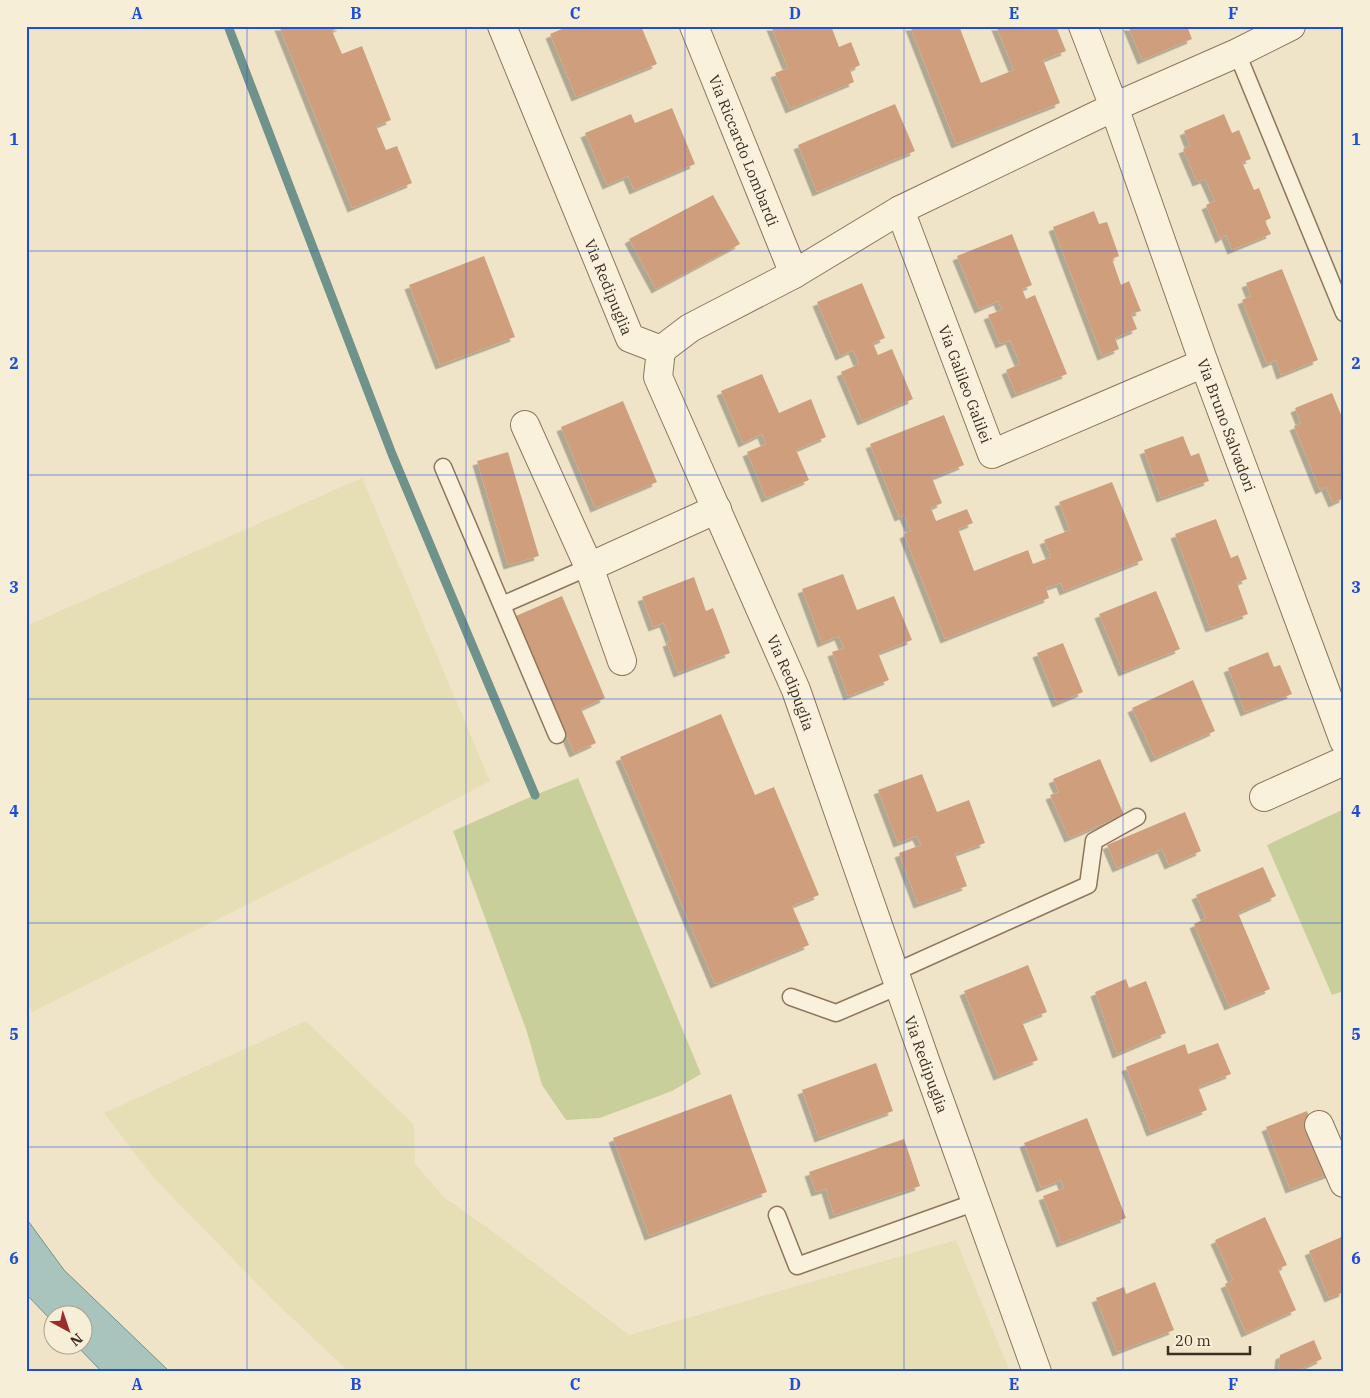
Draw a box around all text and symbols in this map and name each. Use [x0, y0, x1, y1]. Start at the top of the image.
text: A [131, 3, 143, 23]
text: B [350, 3, 362, 23]
text: C [570, 3, 580, 23]
text: D [789, 3, 801, 23]
text: E [1009, 3, 1019, 23]
text: F [1228, 3, 1238, 23]
street label: Via Riccardo Lombardi [705, 72, 783, 229]
text: 1 [9, 129, 19, 149]
text: 1 [1351, 129, 1361, 149]
street label: Via Redipuglia [581, 236, 637, 338]
street label: Via Galileo Galilei [935, 322, 997, 446]
text: 2 [9, 353, 19, 373]
text: 2 [1351, 353, 1361, 373]
street label: Via Bruno Salvadori [1194, 356, 1260, 494]
text: 3 [9, 577, 19, 597]
text: 3 [1351, 577, 1361, 597]
street label: Via Redipuglia [763, 631, 819, 733]
text: 4 [9, 801, 19, 821]
text: 4 [1351, 801, 1361, 821]
street label: Via Redipuglia [901, 1013, 953, 1115]
text: 5 [9, 1024, 19, 1044]
text: 5 [1351, 1024, 1361, 1044]
text: 6 [9, 1248, 19, 1268]
text: 6 [1351, 1248, 1361, 1268]
north arrow [42, 1306, 92, 1356]
scale bar [1168, 1323, 1250, 1355]
text: N [66, 1330, 86, 1350]
text: 20 m [1175, 1331, 1211, 1350]
text: A [131, 1374, 143, 1394]
text: B [350, 1374, 362, 1394]
text: C [570, 1374, 580, 1394]
text: D [789, 1374, 801, 1394]
text: E [1009, 1374, 1019, 1394]
text: F [1228, 1374, 1238, 1394]

